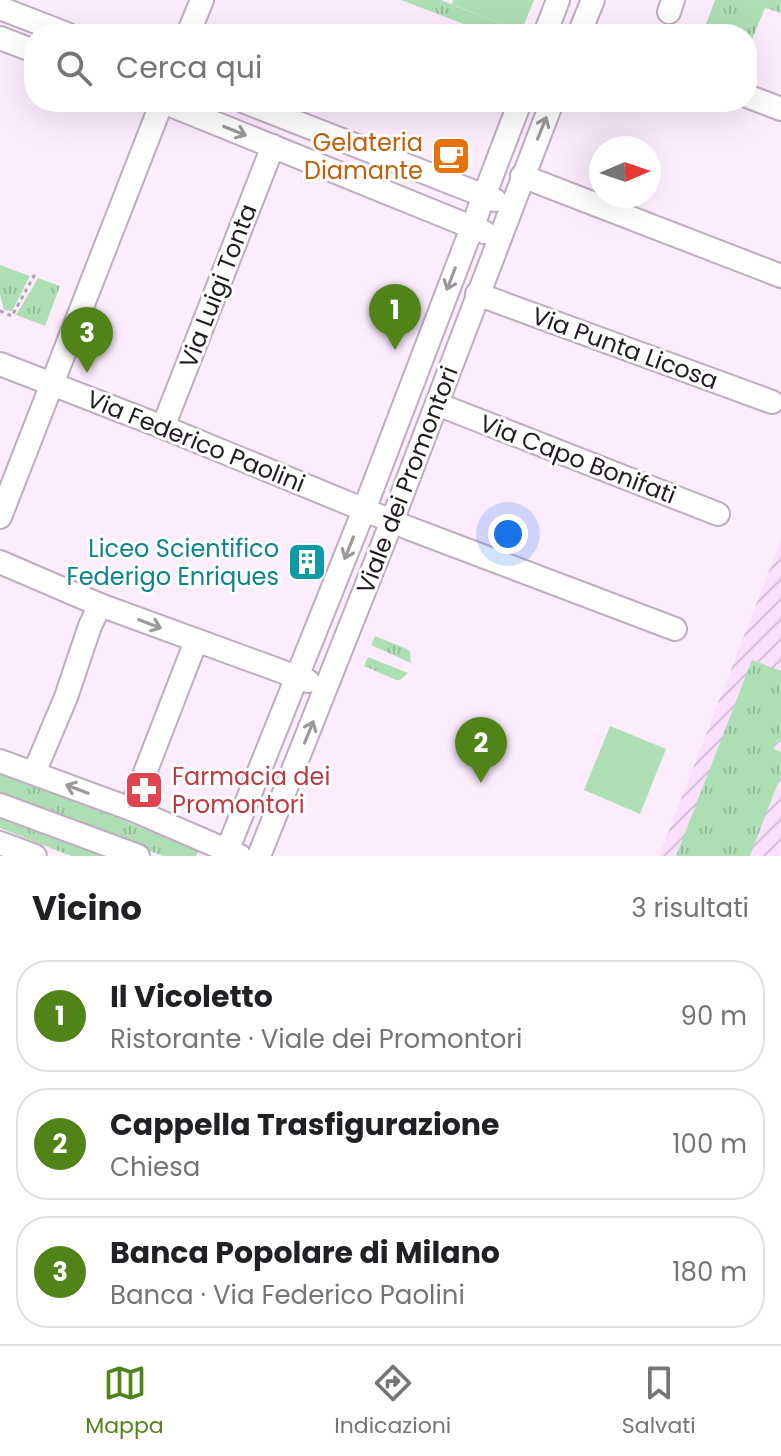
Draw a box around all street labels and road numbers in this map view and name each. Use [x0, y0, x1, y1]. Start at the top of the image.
street label: Via Luigi Tonta [171, 199, 265, 373]
street label: Via Punta Licosa [527, 299, 723, 397]
street label: Viale dei Promontori [348, 361, 466, 599]
street label: Via Federico Paolini [82, 382, 310, 500]
street label: Via Capo Bonifati [475, 406, 681, 512]

